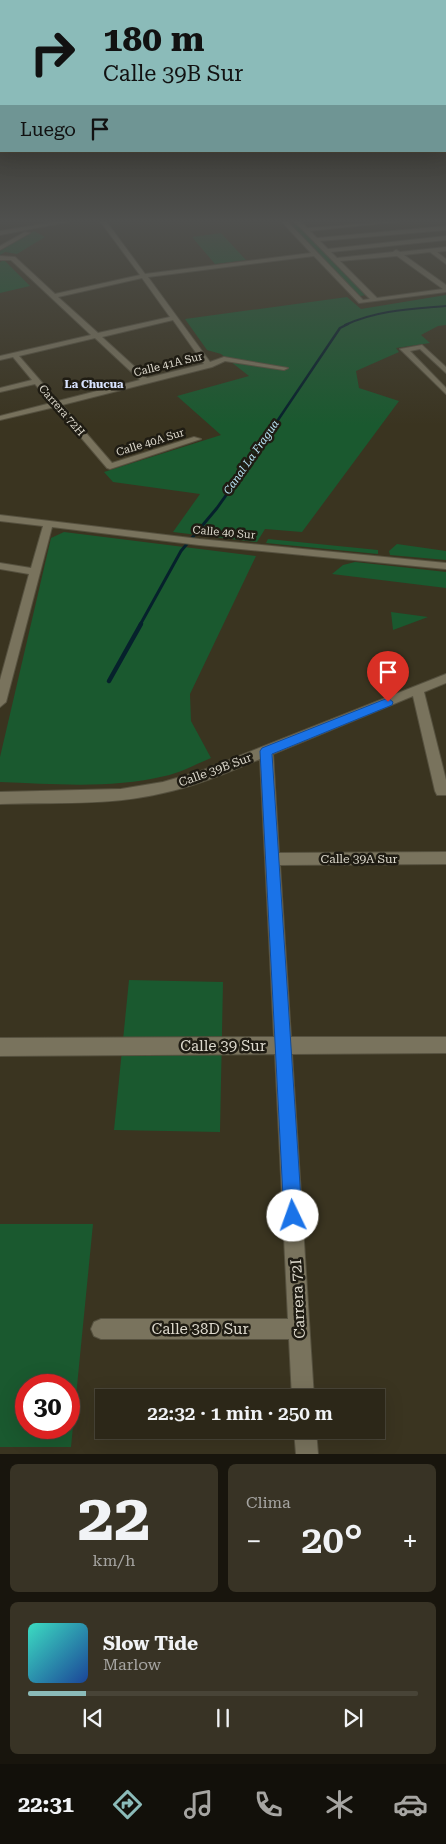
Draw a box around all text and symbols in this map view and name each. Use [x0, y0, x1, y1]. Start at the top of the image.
text: 180 m [103, 19, 204, 60]
icon: right [20, 20, 85, 85]
text: Calle 39B Sur [103, 61, 243, 86]
icon: arrive [86, 115, 114, 143]
text: Luego [20, 118, 76, 141]
street label: Calle 41A Sur [132, 350, 204, 379]
district label: La Chucua [65, 378, 124, 391]
street label: Carrera 72H [36, 382, 87, 439]
water label: Canal La Fragua [221, 417, 282, 497]
street label: Calle 40A Sur [115, 426, 186, 459]
street label: Calle 40 Sur [192, 523, 256, 542]
pin [367, 651, 409, 702]
icon: arrive [374, 658, 402, 686]
street label: Calle 39B Sur [177, 750, 253, 790]
street label: Calle 39A Sur [321, 852, 398, 866]
street label: Calle 39 Sur [180, 1037, 266, 1055]
position arrow [266, 1189, 318, 1241]
street label: Carrera 72I [287, 1259, 309, 1339]
street label: Calle 38D Sur [151, 1320, 249, 1338]
speed limit sign: 30 [15, 1374, 80, 1439]
text: 22:32 · 1 min · 250 m [147, 1402, 333, 1425]
text: 22 [78, 1480, 150, 1556]
text: Clima [246, 1493, 291, 1512]
text: 20° [301, 1518, 363, 1562]
text: − [246, 1525, 262, 1558]
text: + [402, 1525, 418, 1558]
text: km/h [93, 1551, 135, 1570]
text: Slow Tide [103, 1632, 198, 1655]
text: Marlow [103, 1655, 161, 1674]
icon: previous [79, 1704, 107, 1732]
icon: pause [209, 1704, 237, 1732]
icon: next [339, 1704, 367, 1732]
icon: directions [110, 1787, 145, 1822]
icon: music [181, 1787, 216, 1822]
icon: phone [251, 1787, 286, 1822]
icon: climate [322, 1787, 357, 1822]
icon: car [393, 1787, 428, 1822]
text: 22:31 [18, 1792, 74, 1817]

